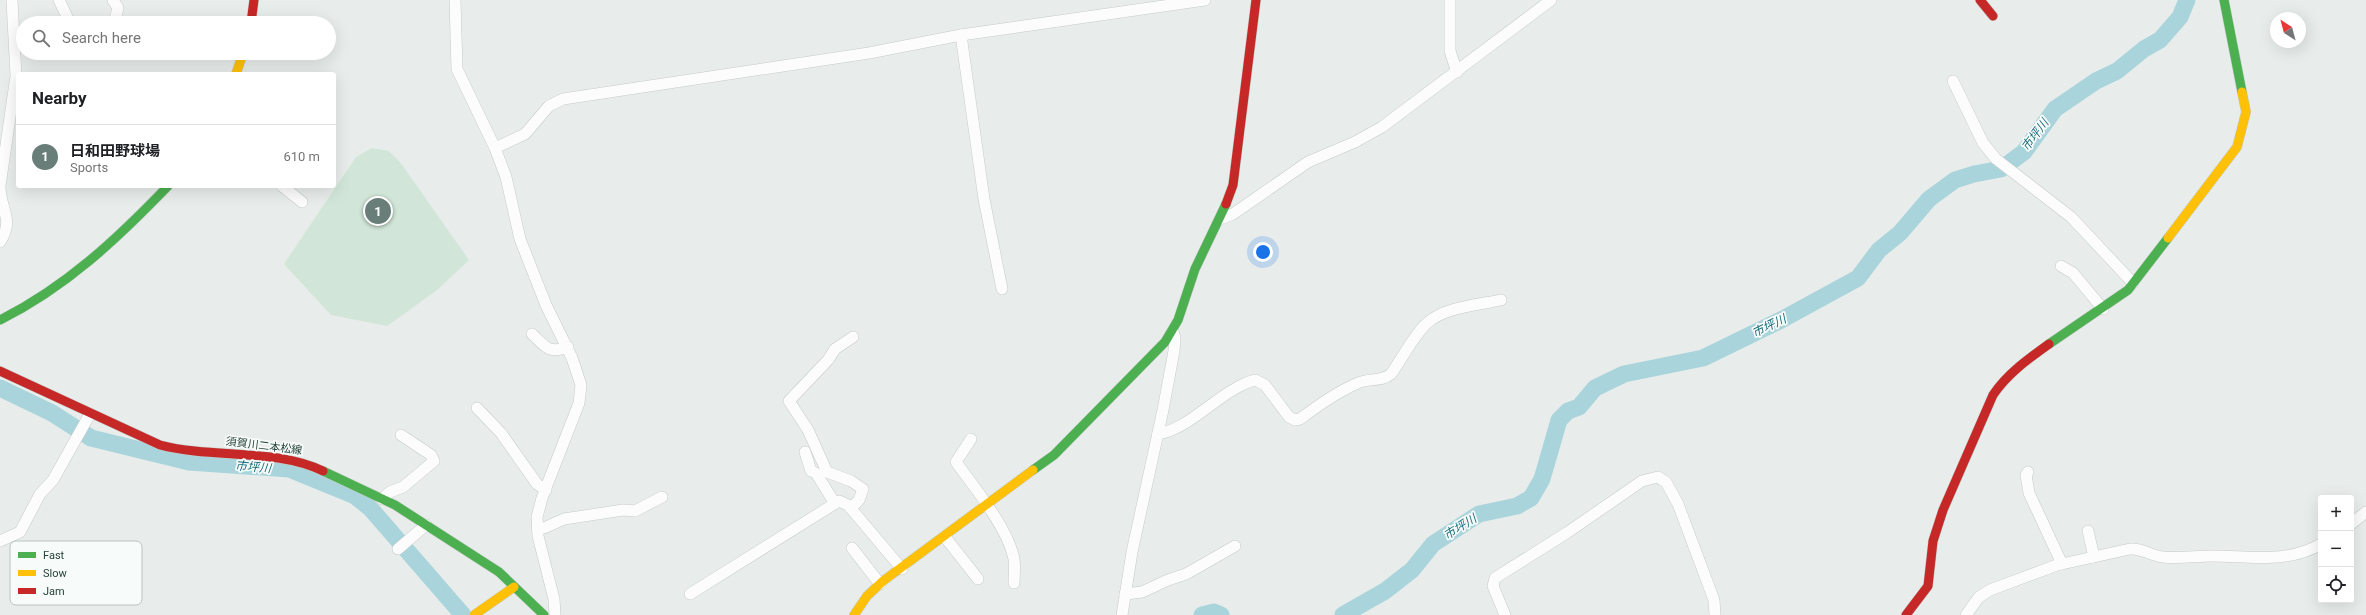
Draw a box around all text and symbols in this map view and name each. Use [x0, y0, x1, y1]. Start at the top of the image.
north arrow [2270, 12, 2306, 48]
search box [16, 16, 336, 60]
icon: search [30, 27, 52, 49]
text: Search here [62, 29, 141, 47]
text: Nearby [32, 88, 87, 108]
water label: 市坪川 [2019, 115, 2053, 154]
text: 日和田野球場 [70, 142, 160, 160]
text: 1 [41, 149, 49, 164]
text: 610 m [283, 149, 320, 164]
text: Sports [70, 160, 108, 175]
pin: 1 [365, 196, 391, 226]
your location [1253, 242, 1273, 262]
water label: 市坪川 [1750, 311, 1790, 340]
street label: 須賀川二本松線 [225, 435, 303, 457]
water label: 市坪川 [234, 458, 274, 476]
map controls [2318, 495, 2354, 603]
button: + [2318, 495, 2354, 531]
water label: 市坪川 [1441, 510, 1481, 542]
button: − [2318, 531, 2354, 567]
legend [10, 541, 142, 605]
text: Fast [43, 549, 65, 562]
text: Slow [43, 567, 67, 580]
button: locate [2318, 567, 2354, 603]
text: Jam [43, 585, 65, 598]

